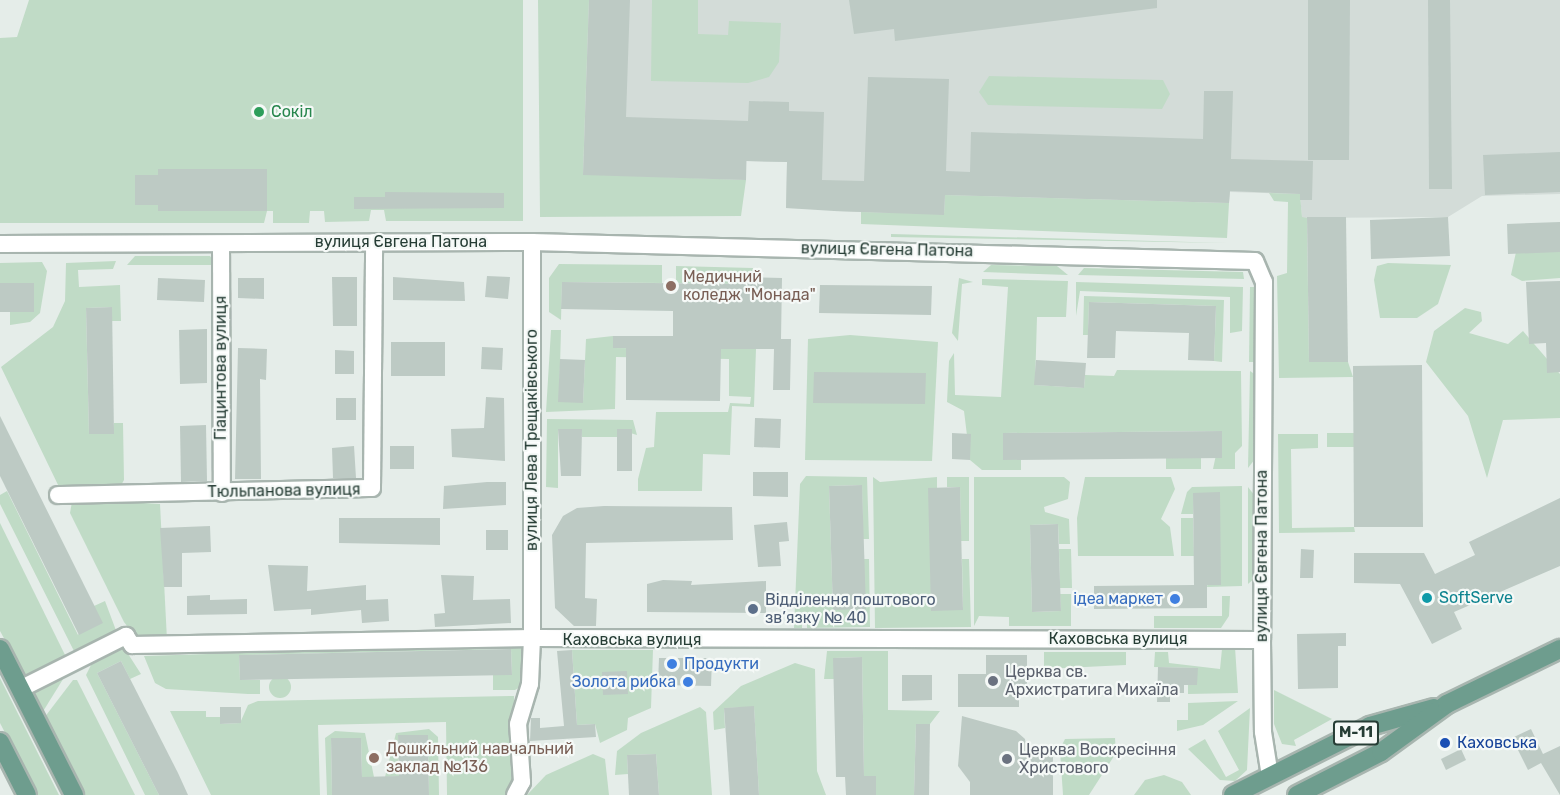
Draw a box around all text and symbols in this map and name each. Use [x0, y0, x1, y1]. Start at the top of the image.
place label: Сокіл [271, 102, 313, 122]
marker: Сокіл [252, 105, 266, 119]
street label: вулиця Євгена Патона [315, 232, 487, 252]
street label: вулиця Євгена Патона [801, 239, 973, 261]
place label: Медичний коледж "Монада" [683, 267, 816, 305]
marker: Медичний коледж "Монада" [664, 279, 678, 293]
street label: Гіацинтова вулиця [211, 296, 231, 440]
street label: вулиця Лева Трещаківського [522, 329, 542, 551]
street label: вулиця Євгена Патона [1252, 470, 1272, 642]
street label: Тюльпанова вулиця [207, 480, 361, 502]
place label: SoftServe [1439, 588, 1513, 608]
place label: ідеа маркет [1073, 589, 1163, 609]
place label: Відділення поштового зв’язку № 40 [765, 590, 936, 628]
marker: SoftServe [1420, 591, 1434, 605]
marker: ідеа маркет [1168, 592, 1182, 606]
marker: Відділення поштового зв’язку № 40 [746, 602, 760, 616]
street label: Каховська вулиця [1049, 629, 1187, 649]
street label: Каховська вулиця [563, 630, 701, 650]
place label: Продукти [684, 654, 759, 674]
marker: Продукти [665, 657, 679, 671]
place label: Церква св. Архистратига Михаїла [1005, 662, 1178, 700]
place label: Золота рибка [572, 672, 676, 692]
marker: Церква св. Архистратига Михаїла [986, 674, 1000, 688]
marker: Золота рибка [681, 675, 695, 689]
road number: М-11 [1332, 721, 1380, 745]
place label: Каховська [1457, 733, 1537, 753]
marker: Каховська [1438, 736, 1452, 750]
place label: Дошкільний навчальний заклад №136 [386, 739, 574, 777]
place label: Церква Воскресіння Христового [1019, 740, 1176, 778]
marker: Дошкільний навчальний заклад №136 [367, 751, 381, 765]
marker: Церква Воскресіння Христового [1000, 752, 1014, 766]

